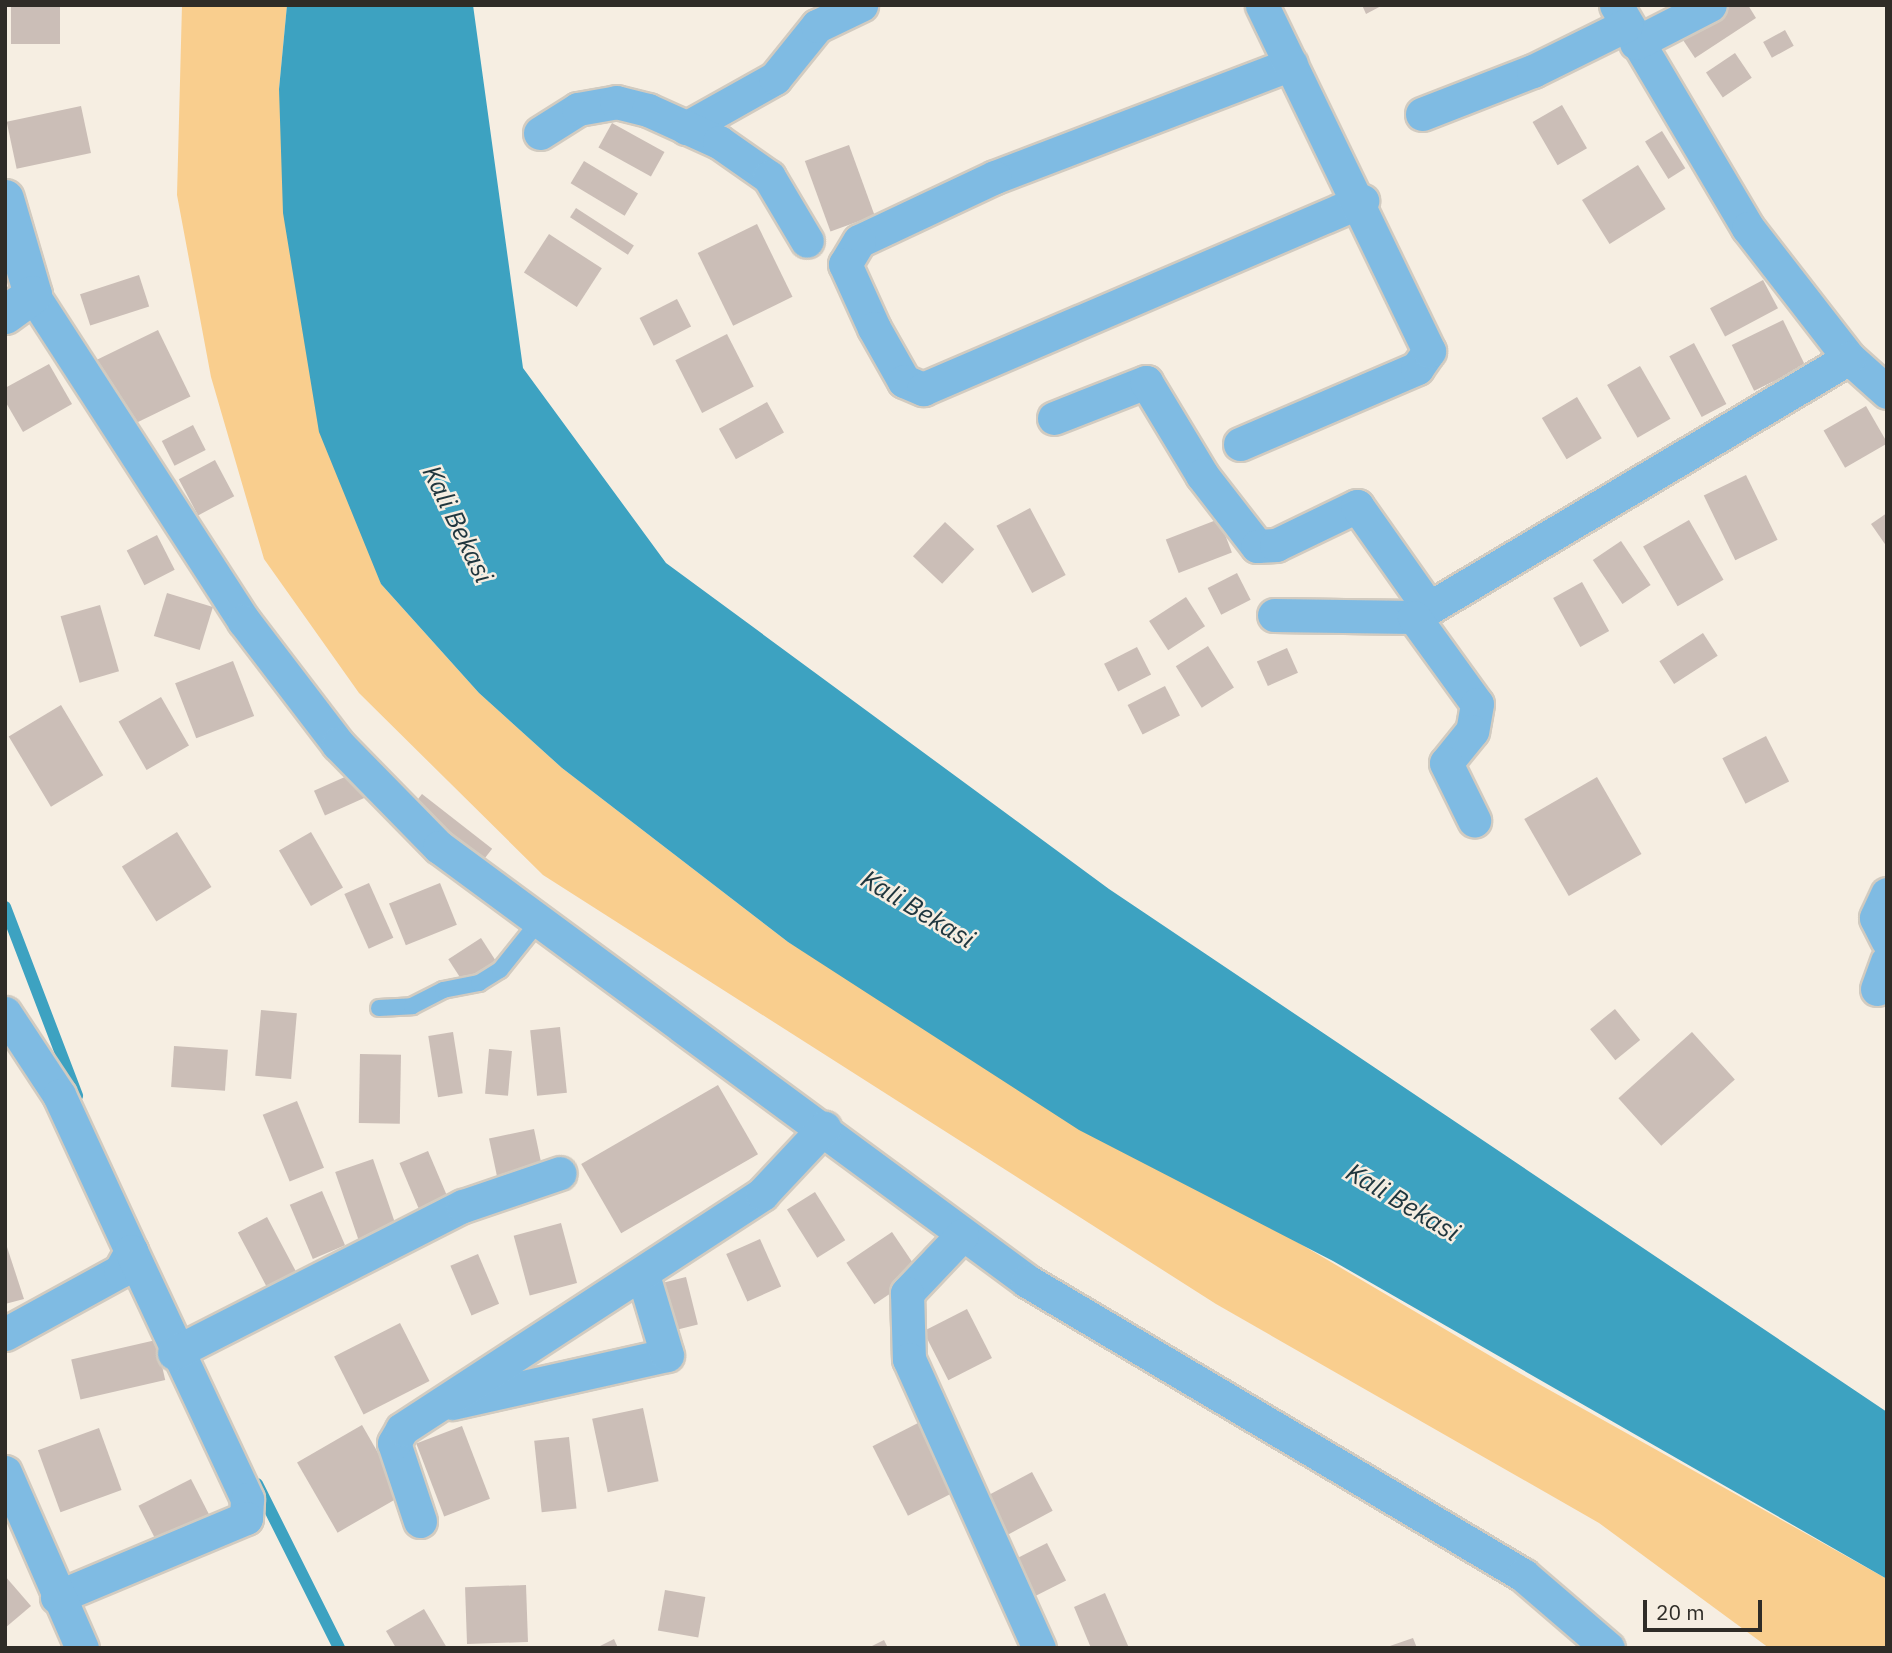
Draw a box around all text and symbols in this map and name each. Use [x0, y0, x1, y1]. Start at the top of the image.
water label: Kali Bekasi [416, 460, 500, 588]
water label: Kali Bekasi [856, 863, 980, 955]
water label: Kali Bekasi [1341, 1156, 1465, 1248]
scale bar [1647, 1586, 1766, 1630]
text: 20 m [1656, 1598, 1705, 1626]

